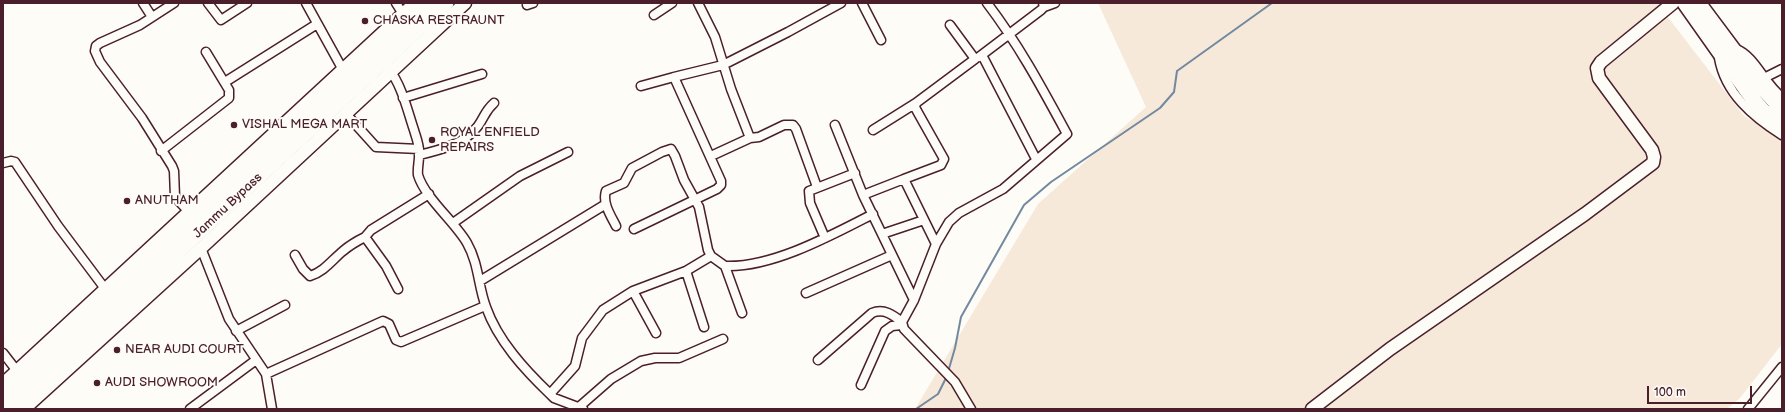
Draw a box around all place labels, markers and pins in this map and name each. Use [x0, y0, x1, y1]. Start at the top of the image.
place label: CHASKA RESTRAUNT [373, 13, 505, 29]
marker: CHASKA RESTRAUNT [360, 16, 370, 26]
place label: VISHAL MEGA MART [242, 117, 367, 133]
marker: VISHAL MEGA MART [229, 120, 239, 130]
place label: ROYAL ENFIELD REPAIRS [440, 125, 540, 156]
marker: ROYAL ENFIELD REPAIRS [427, 135, 437, 145]
place label: ANUTHAM [135, 193, 199, 209]
marker: ANUTHAM [122, 196, 132, 206]
place label: NEAR AUDI COURT [125, 342, 244, 358]
marker: NEAR AUDI COURT [112, 345, 122, 355]
place label: AUDI SHOWROOM [105, 375, 218, 391]
marker: AUDI SHOWROOM [92, 378, 102, 388]

